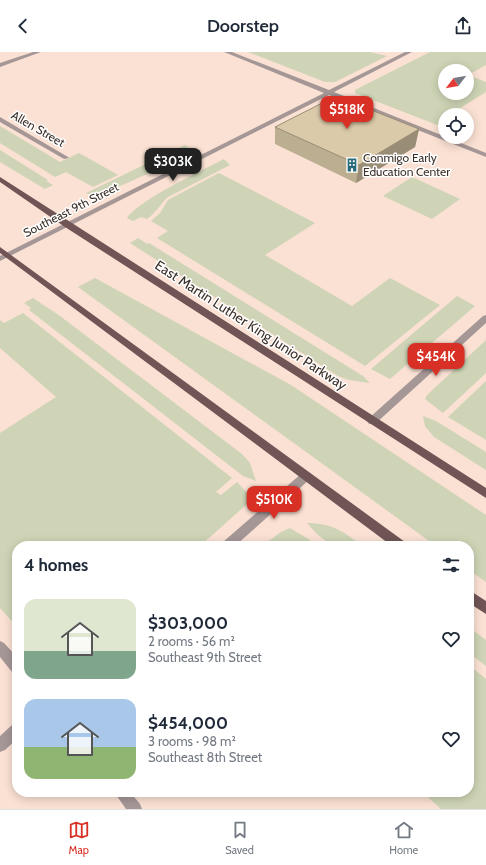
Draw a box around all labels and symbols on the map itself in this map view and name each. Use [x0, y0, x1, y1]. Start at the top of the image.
north arrow [438, 64, 474, 100]
pin: $518K [319, 96, 375, 130]
street label: Allen Street [9, 107, 68, 150]
pin: $303K [145, 148, 201, 182]
place label: Conmigo Early Education Center [363, 150, 450, 179]
building icon: Conmigo Early Education Center [344, 157, 360, 173]
street label: Southeast 9th Street [21, 179, 121, 240]
street label: East Martin Luther King Junior Parkway [152, 256, 350, 394]
pin: $454K [408, 343, 464, 377]
pin: $510K [246, 486, 302, 520]

